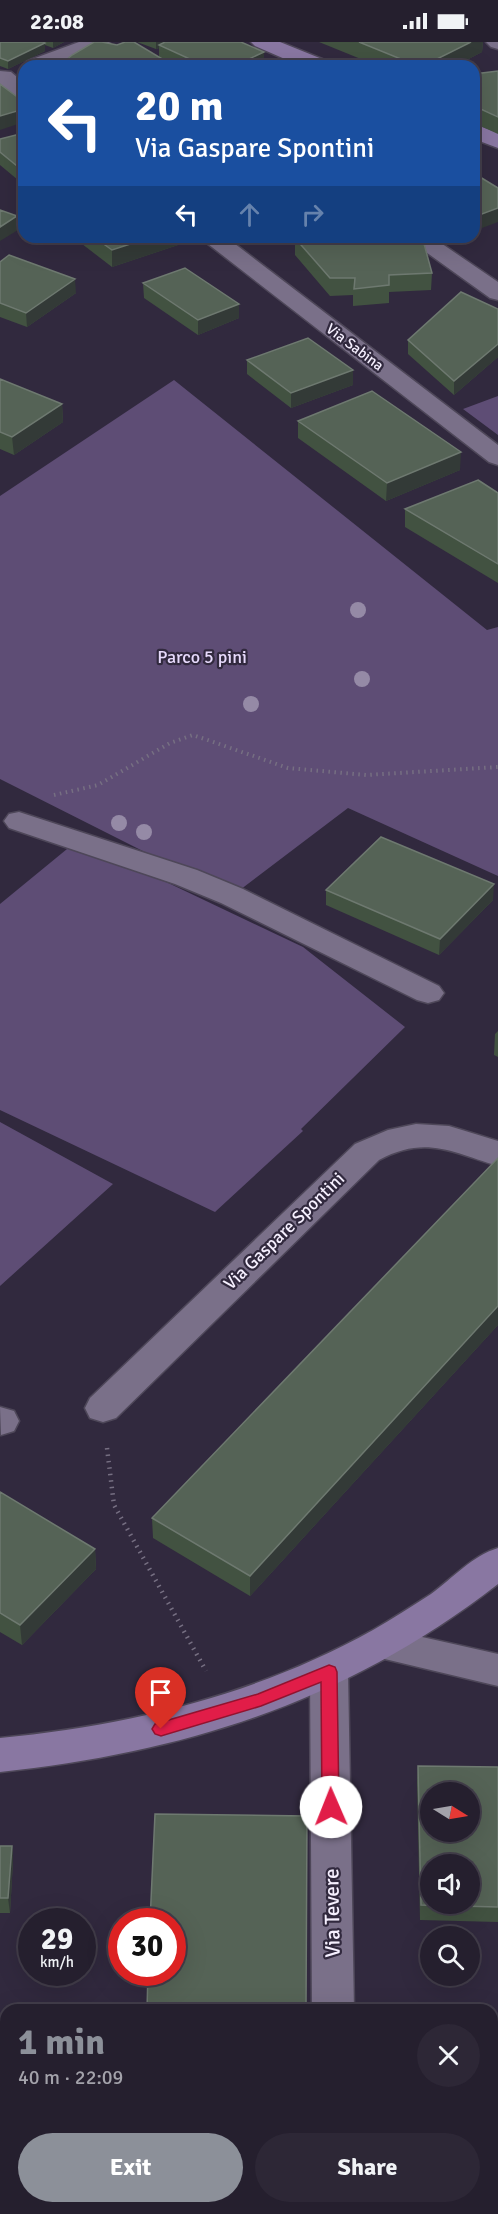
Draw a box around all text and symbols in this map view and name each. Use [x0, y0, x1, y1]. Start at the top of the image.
text: 22:08 [30, 8, 84, 35]
text: 20 m [135, 81, 224, 132]
icon: left [36, 84, 114, 162]
text: Via Gaspare Spontini [135, 132, 374, 165]
icon: left [170, 198, 203, 231]
icon: ahead [233, 198, 266, 231]
icon: right [296, 198, 329, 231]
street label: Via Sabina [323, 320, 387, 374]
park label: Parco 5 pini [157, 646, 247, 668]
street label: Via Gaspare Spontini [219, 1168, 349, 1294]
pin [135, 1667, 186, 1729]
icon: arrive [144, 1676, 177, 1709]
position arrow [299, 1775, 363, 1839]
north arrow [420, 1782, 480, 1842]
map controls [420, 1782, 480, 1986]
button: sound [420, 1854, 480, 1914]
street label: Via Tevere [318, 1868, 346, 1958]
speed limit sign: 30 [108, 1908, 186, 1986]
text: 29 [41, 1921, 73, 1958]
button: search [420, 1926, 480, 1986]
text: km/h [40, 1953, 74, 1971]
text: 1 min [18, 2020, 105, 2065]
button: close [417, 2024, 480, 2087]
text: 40 m · 22:09 [18, 2065, 123, 2090]
button: Exit [18, 2133, 243, 2202]
button: Share [255, 2133, 480, 2202]

